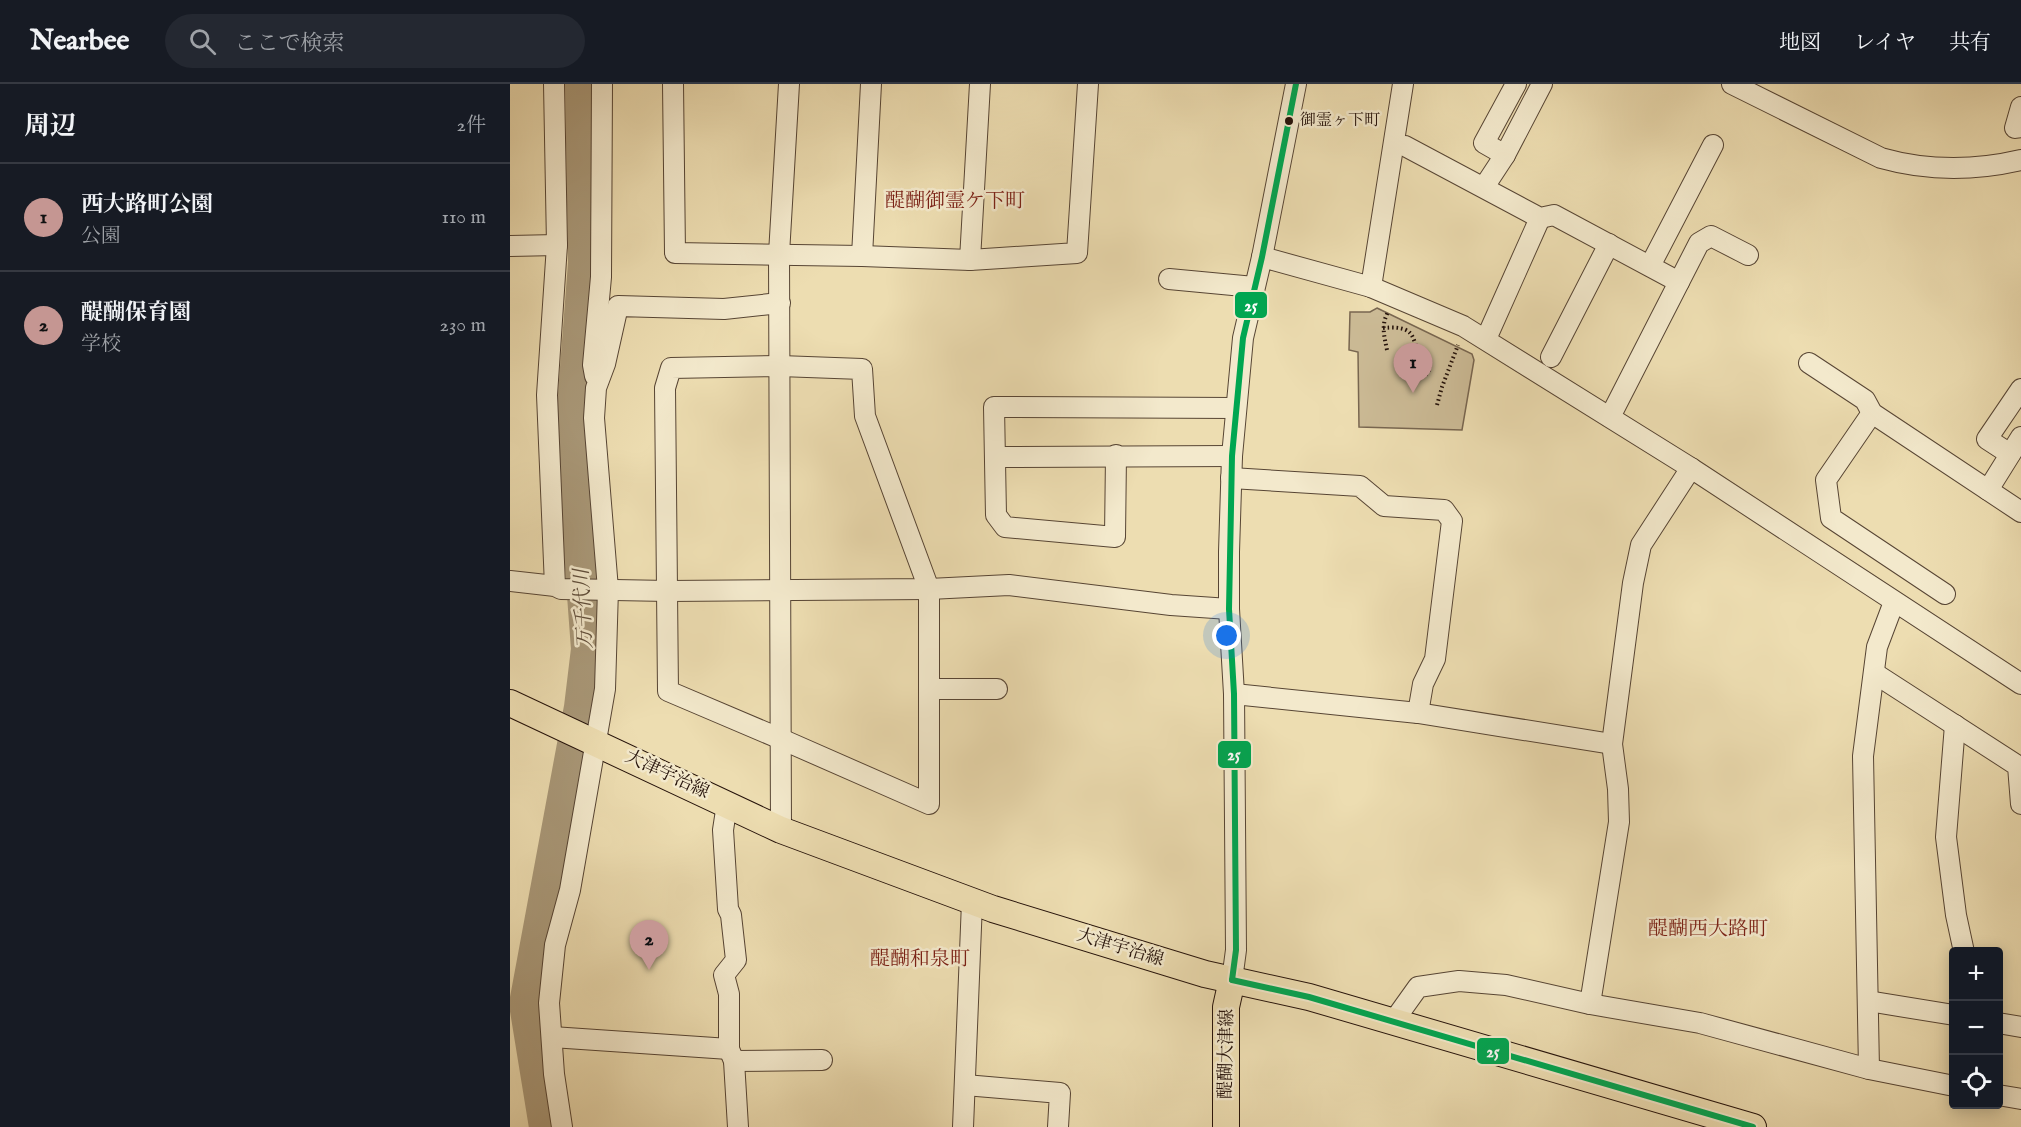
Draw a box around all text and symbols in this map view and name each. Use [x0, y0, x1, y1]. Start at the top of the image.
search box [165, 14, 585, 68]
text: Nearbee [30, 24, 129, 59]
icon: search [186, 25, 219, 58]
text: ここで検索 [234, 30, 344, 58]
text: 地図 [1779, 30, 1821, 57]
text: レイヤ [1854, 30, 1916, 57]
text: 共有 [1949, 30, 1991, 57]
text: 周辺 [24, 110, 76, 143]
place label: 御霊ヶ下町 [1300, 111, 1380, 131]
text: 2件 [457, 113, 486, 138]
marker: 御霊ヶ下町 [1283, 115, 1295, 127]
district label: 醍醐御霊ケ下町 [885, 189, 1025, 214]
text: 西大路町公園 [81, 191, 213, 219]
text: 1 [40, 205, 47, 230]
text: 110 m [442, 205, 486, 230]
text: 公園 [81, 224, 121, 249]
line badge: 25 [1234, 291, 1268, 319]
text: 25 [1244, 297, 1258, 317]
text: 醍醐保育園 [81, 299, 191, 327]
text: 2 [39, 313, 48, 338]
text: 230 m [440, 313, 486, 338]
text: 学校 [81, 332, 121, 357]
pin: 1 [1394, 344, 1432, 393]
water label: 万千代川 [569, 566, 599, 650]
your location [1212, 621, 1241, 650]
line badge: 25 [1217, 740, 1252, 769]
street label: 大津宇治線 [621, 746, 713, 804]
text: 25 [1227, 746, 1241, 766]
district label: 醍醐西大路町 [1648, 917, 1768, 942]
pin: 2 [630, 920, 668, 970]
street label: 大津宇治線 [1074, 924, 1166, 972]
district label: 醍醐和泉町 [870, 947, 970, 972]
map controls [1949, 947, 2003, 1109]
button: + [1949, 947, 2003, 1001]
button: − [1949, 1001, 2003, 1055]
street label: 醍醐大津線 [1215, 1009, 1239, 1099]
line badge: 25 [1476, 1037, 1510, 1065]
text: 25 [1486, 1043, 1500, 1063]
button: locate [1949, 1055, 2003, 1109]

